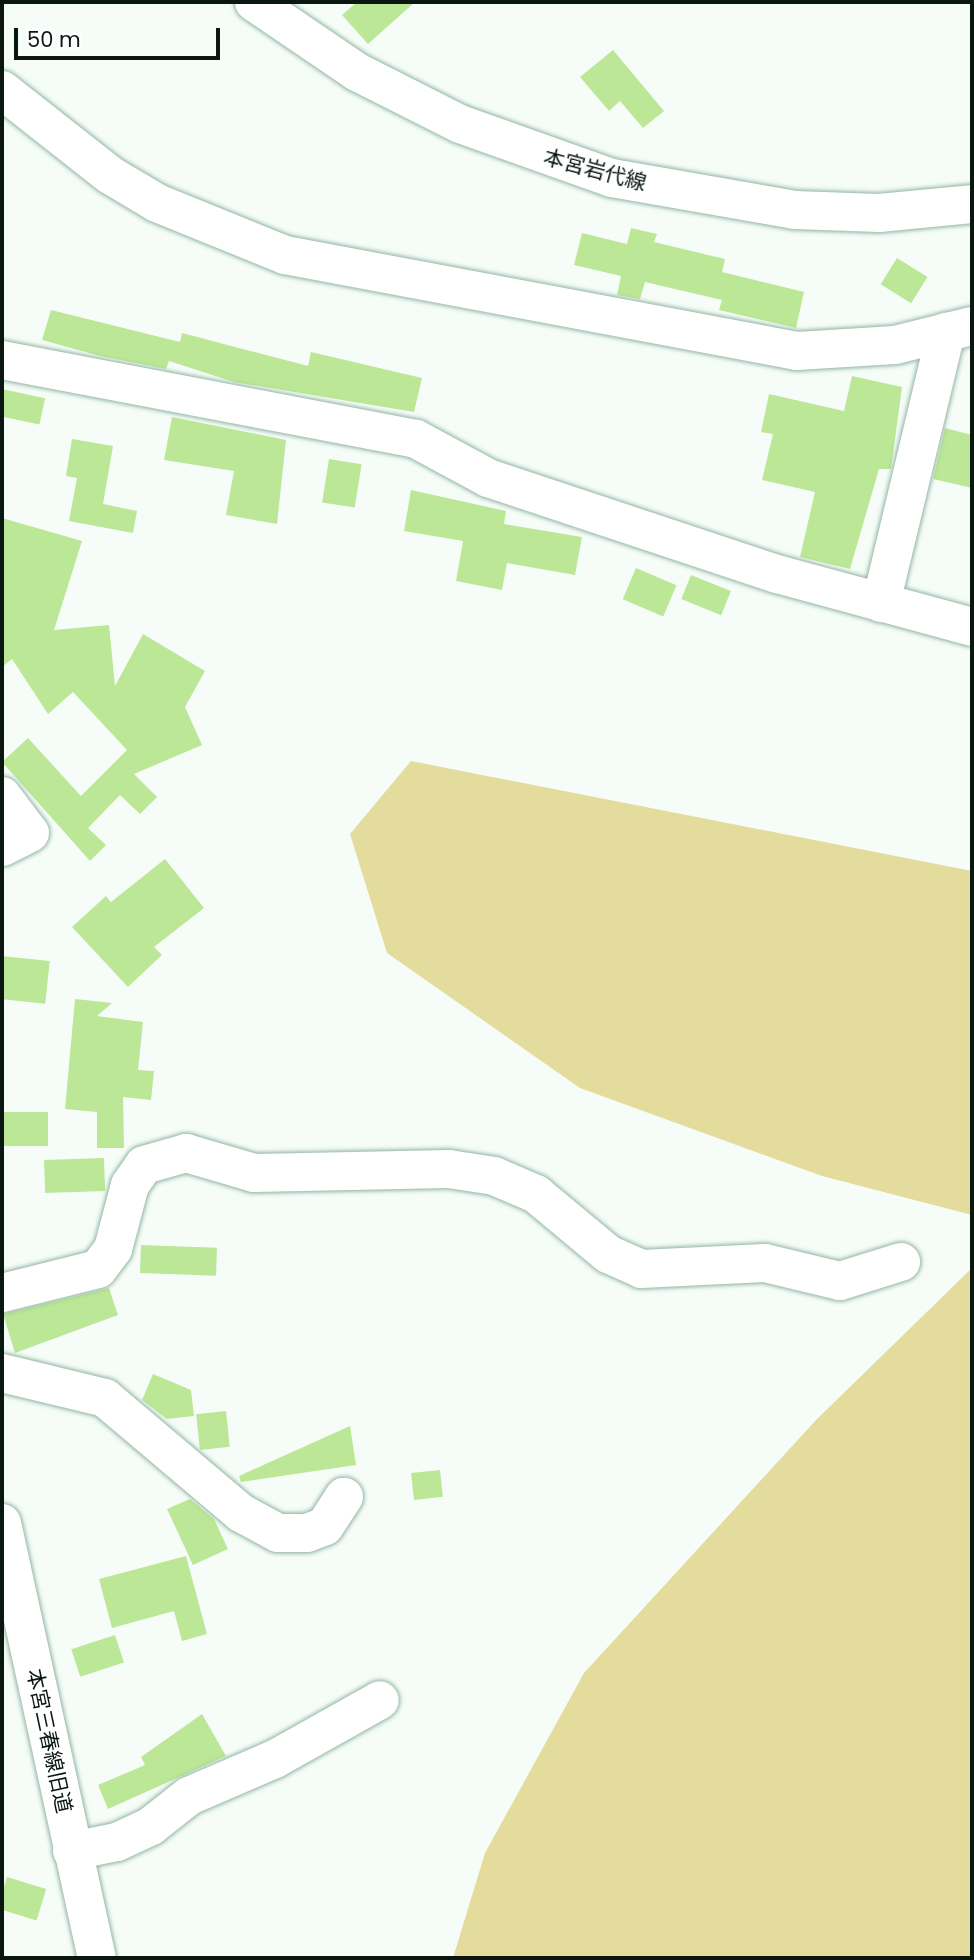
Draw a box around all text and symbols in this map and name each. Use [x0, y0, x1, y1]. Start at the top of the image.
scale bar [18, 14, 224, 58]
text: 50 m [27, 25, 81, 54]
street label: 本宮岩代線 [541, 144, 649, 196]
street label: 本宮三春線旧道 [21, 1666, 77, 1816]

